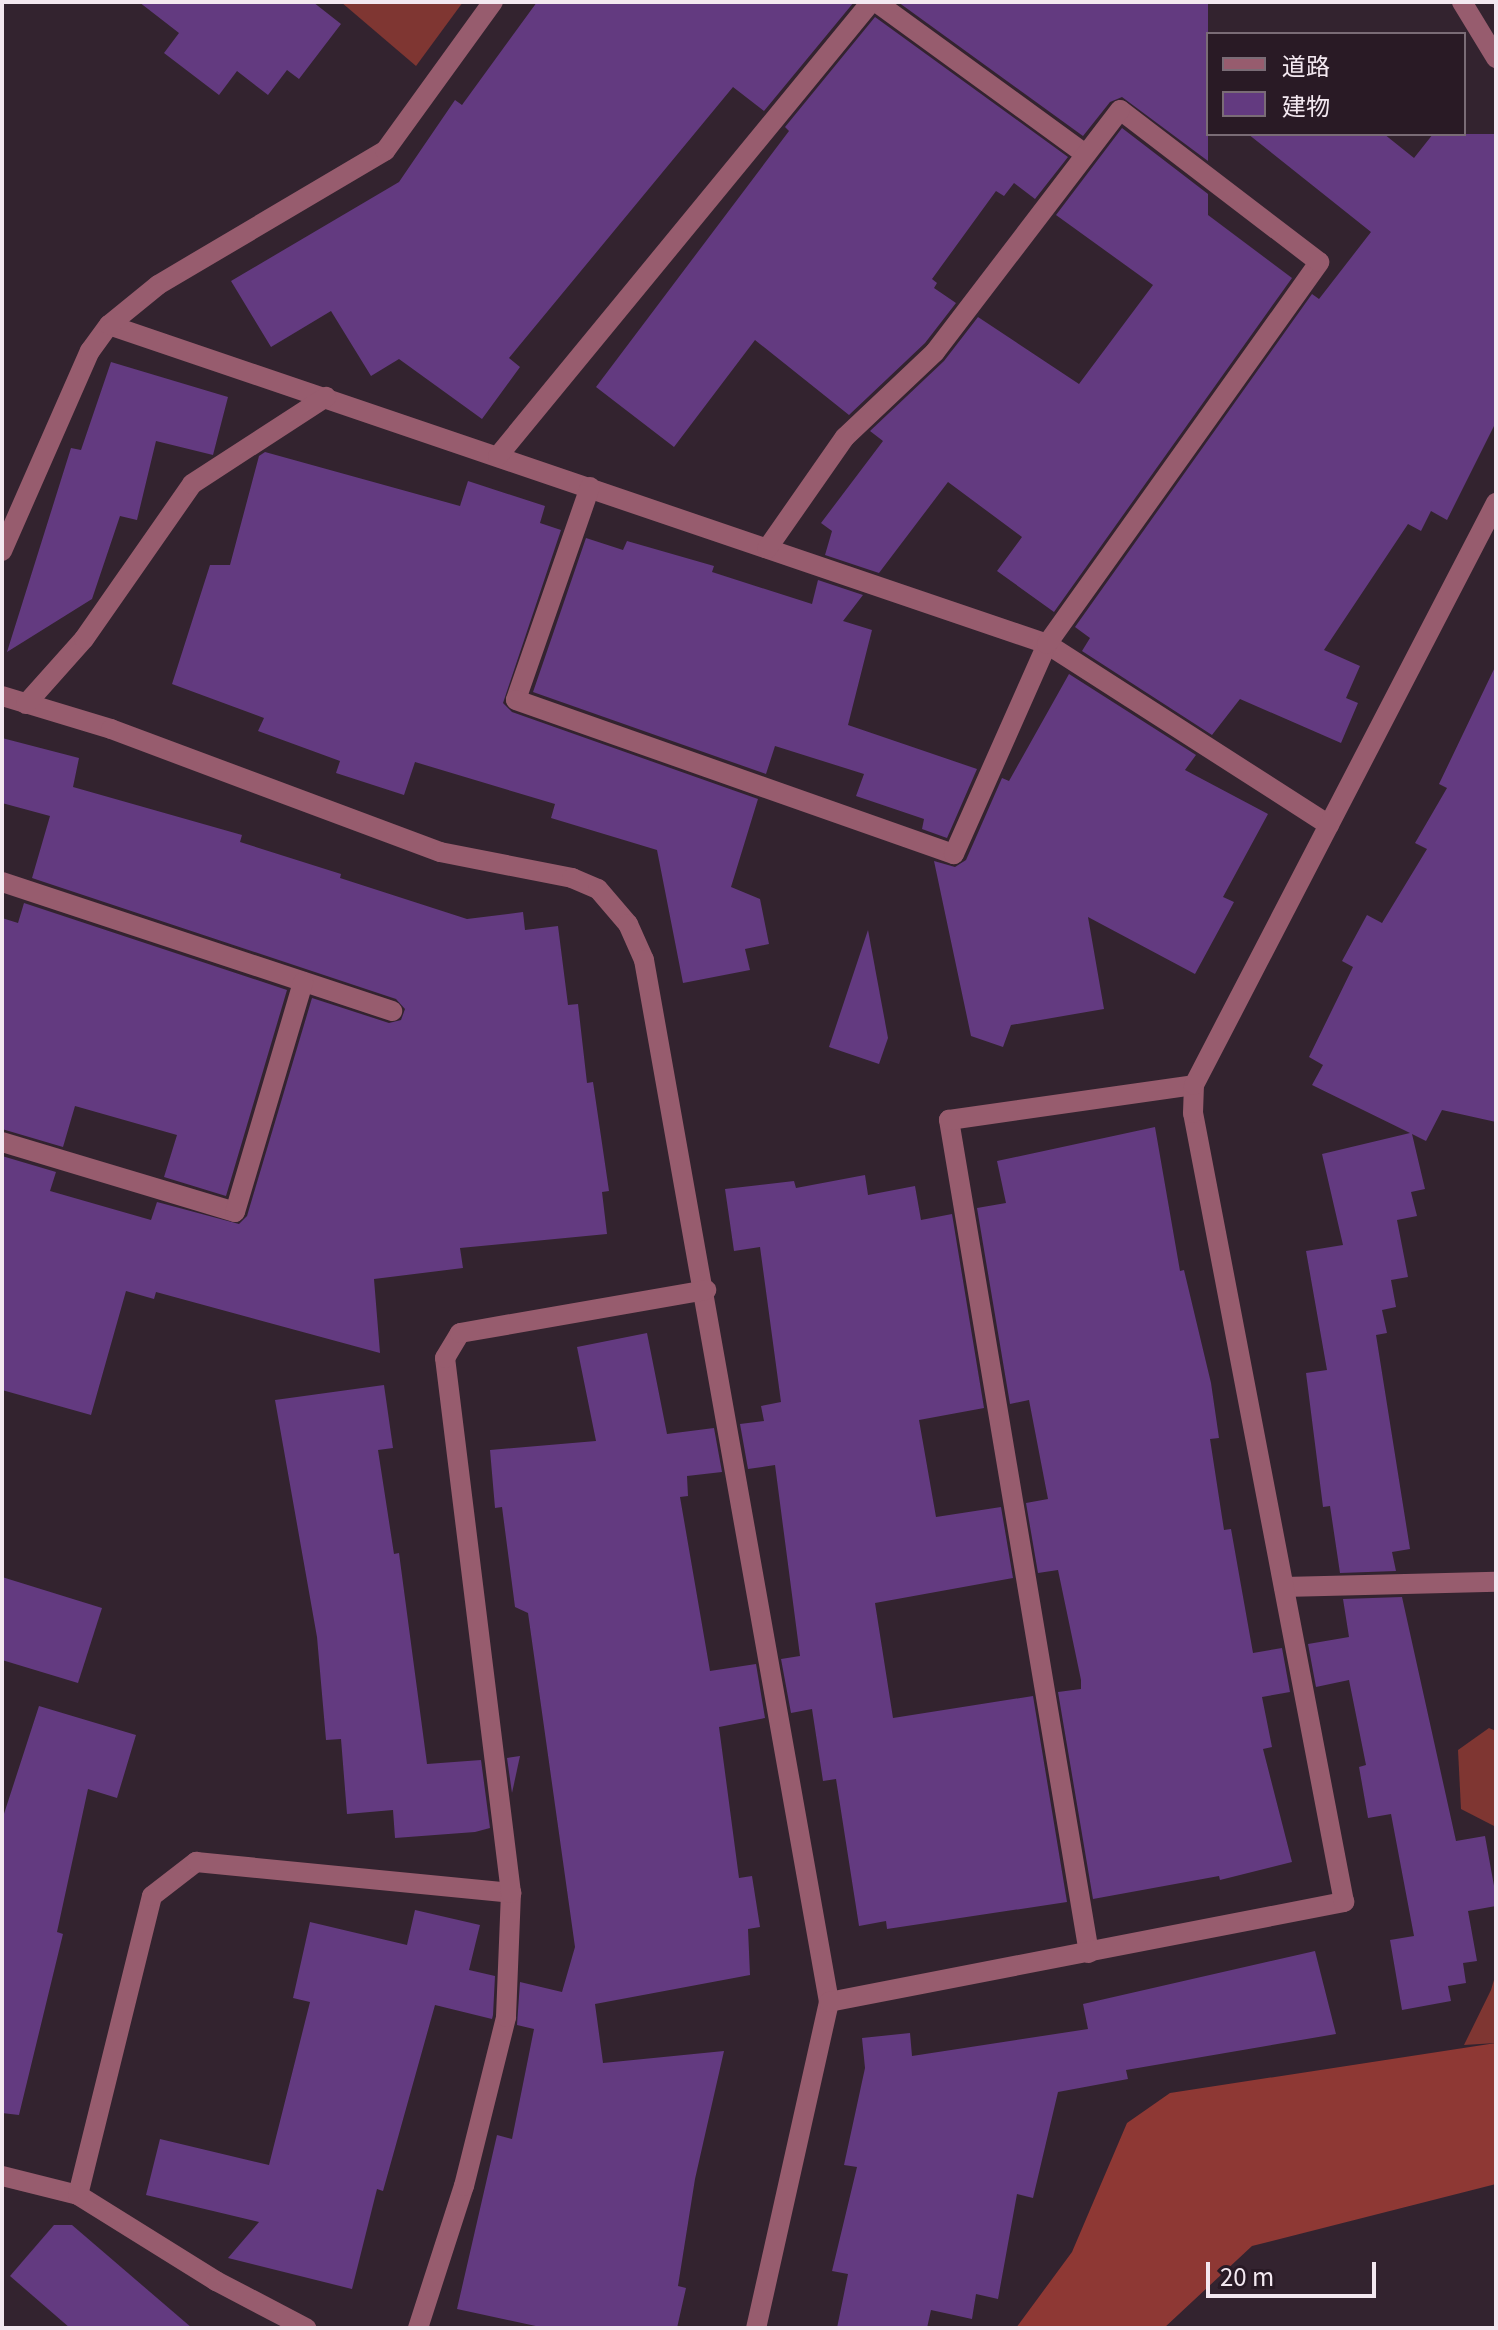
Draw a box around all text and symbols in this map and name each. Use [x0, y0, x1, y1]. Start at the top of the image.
legend [1206, 32, 1466, 136]
text: 道路 [1282, 47, 1330, 82]
text: 建物 [1282, 87, 1330, 122]
scale bar [1210, 2246, 1380, 2296]
text: 20 m [1220, 2258, 1274, 2293]

